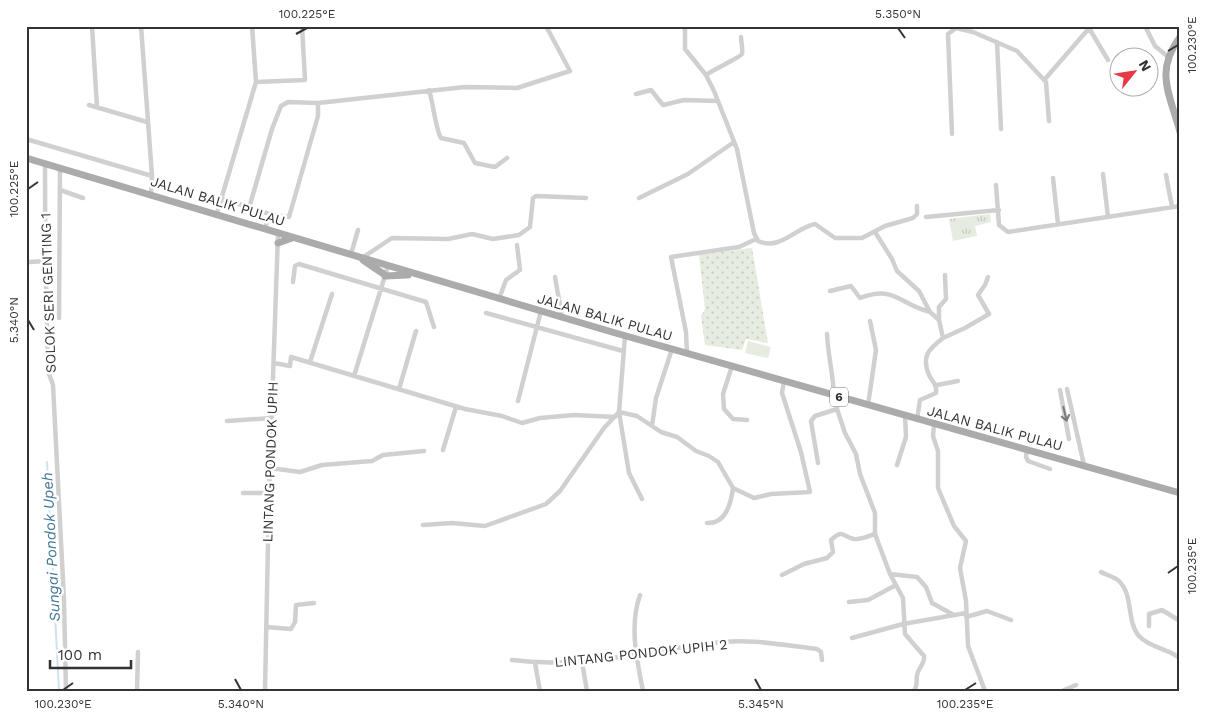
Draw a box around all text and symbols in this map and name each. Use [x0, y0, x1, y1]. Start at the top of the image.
text: 100.225°E [279, 7, 336, 21]
text: 5.350°N [875, 7, 921, 21]
text: 100.230°E [1185, 16, 1199, 74]
north arrow [1108, 48, 1158, 98]
text: N [1136, 57, 1155, 74]
text: 100.225°E [7, 160, 21, 217]
street label: JALAN BALIK PULAU [149, 173, 287, 229]
street label: SOLOK SERI GENTING 1 [37, 213, 59, 373]
street label: JALAN BALIK PULAU [536, 290, 674, 344]
text: 5.340°N [7, 297, 21, 343]
street label: LINTANG PONDOK UPIH [259, 381, 281, 543]
road number: 6 [830, 388, 848, 407]
street label: JALAN BALIK PULAU [925, 402, 1065, 454]
one-way arrow [1061, 406, 1070, 422]
water label: Sungai Pondok Upeh [38, 472, 64, 622]
text: 100.235°E [1185, 537, 1199, 594]
street label: LINTANG PONDOK UPIH 2 [554, 636, 728, 670]
scale bar [50, 637, 131, 669]
text: 100 m [58, 646, 102, 664]
text: 100.230°E [34, 697, 92, 711]
text: 5.340°N [218, 697, 264, 711]
text: 5.345°N [738, 697, 784, 711]
text: 100.235°E [937, 697, 994, 711]

